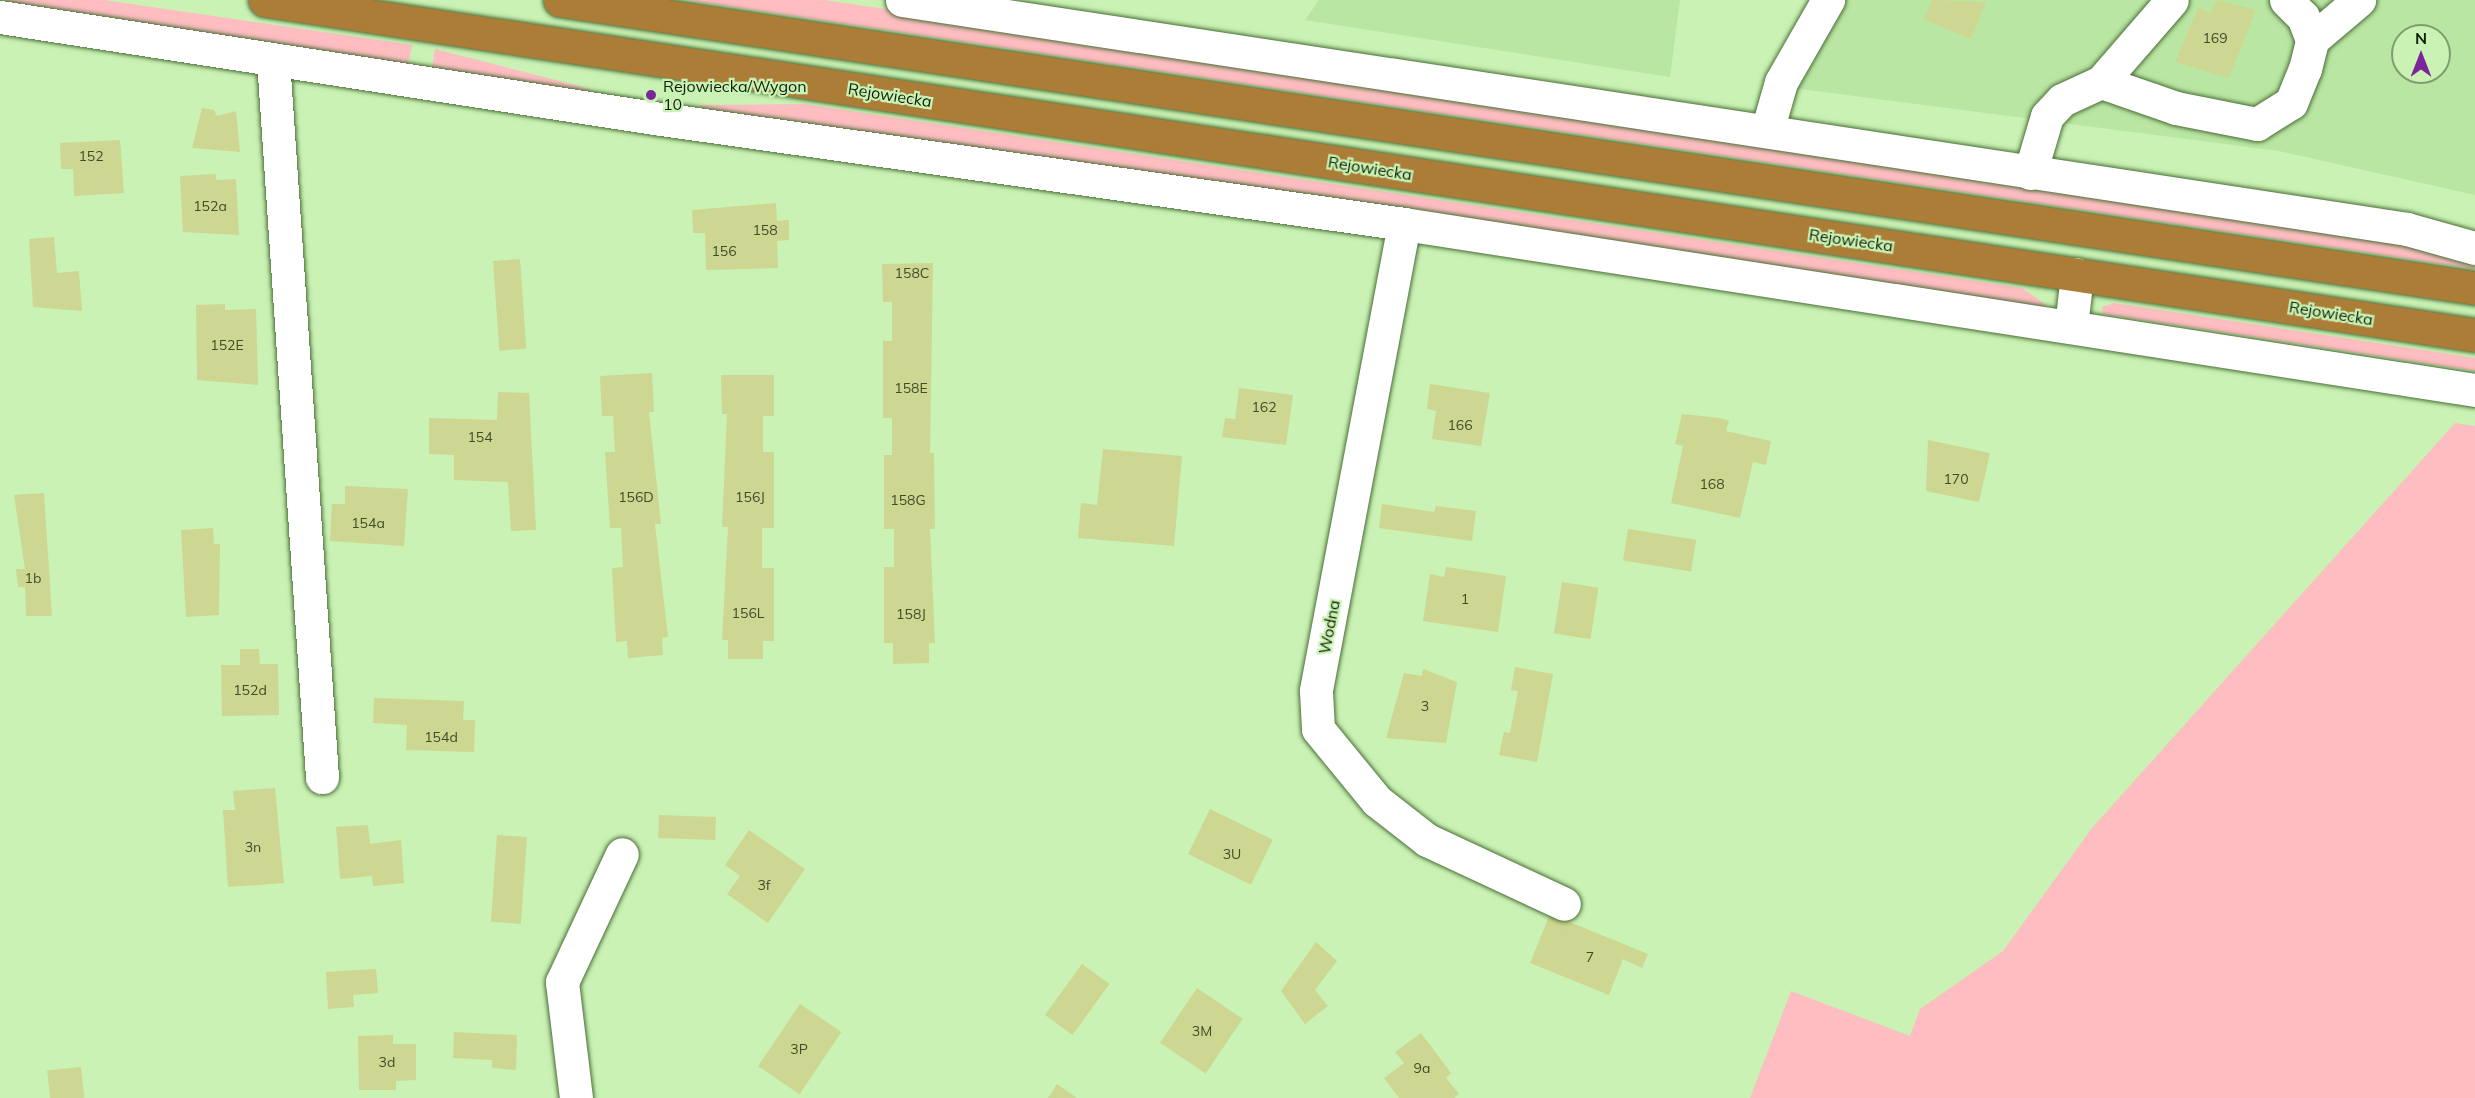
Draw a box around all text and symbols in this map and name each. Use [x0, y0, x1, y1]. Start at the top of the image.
north arrow [2391, 24, 2451, 84]
text: N [2415, 28, 2427, 48]
house number: 169 [2202, 30, 2228, 46]
place label: Rejowiecka/Wygon 10 [663, 76, 807, 114]
street label: Rejowiecka [847, 79, 933, 111]
marker: Rejowiecka/Wygon 10 [644, 88, 658, 102]
house number: 152 [78, 148, 104, 164]
street label: Rejowiecka [1327, 152, 1413, 184]
house number: 152a [193, 198, 227, 214]
house number: 158 [752, 222, 778, 238]
street label: Rejowiecka [1808, 225, 1894, 255]
house number: 156 [711, 243, 737, 259]
house number: 158C [895, 265, 929, 281]
street label: Rejowiecka [2288, 297, 2374, 329]
house number: 152E [210, 337, 244, 353]
house number: 158E [894, 380, 928, 396]
house number: 162 [1251, 399, 1277, 415]
house number: 166 [1447, 417, 1473, 433]
house number: 154 [467, 429, 493, 445]
house number: 170 [1943, 471, 1969, 487]
house number: 168 [1699, 476, 1725, 492]
house number: 156D [618, 489, 654, 505]
house number: 156J [735, 489, 765, 505]
house number: 158G [890, 492, 926, 508]
house number: 154a [351, 515, 385, 531]
house number: 1b [25, 570, 41, 586]
house number: 1 [1461, 591, 1469, 607]
street label: Wodna [1314, 598, 1344, 656]
house number: 156L [732, 605, 764, 621]
house number: 158J [896, 606, 926, 622]
house number: 152d [233, 682, 267, 698]
house number: 3 [1421, 698, 1429, 714]
house number: 154d [424, 729, 458, 745]
house number: 3n [245, 839, 261, 855]
house number: 3U [1223, 846, 1241, 862]
house number: 3f [757, 877, 771, 893]
house number: 7 [1586, 949, 1594, 965]
house number: 3M [1192, 1023, 1212, 1039]
house number: 3P [790, 1041, 808, 1057]
house number: 3d [379, 1054, 395, 1070]
house number: 9a [1414, 1060, 1430, 1076]

